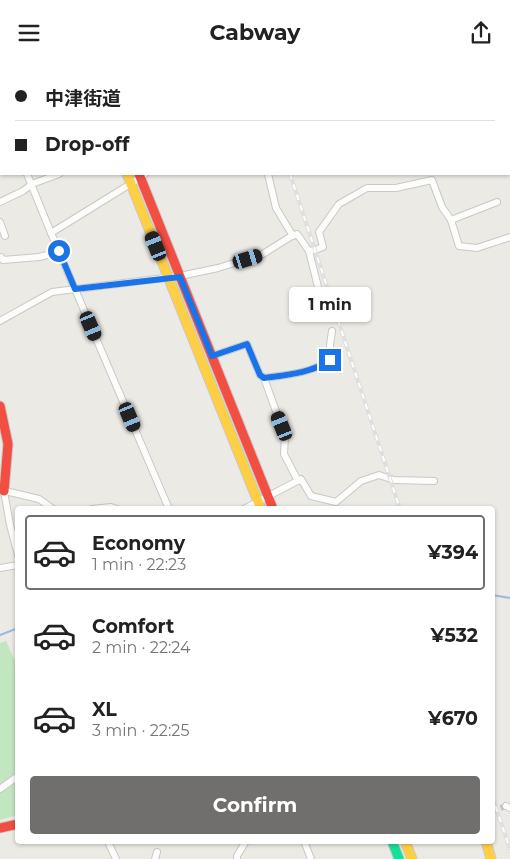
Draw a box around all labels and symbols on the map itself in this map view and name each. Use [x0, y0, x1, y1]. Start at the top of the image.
car [143, 229, 168, 263]
route start [48, 240, 70, 262]
car [231, 247, 264, 271]
callout: 1 min [289, 287, 371, 323]
car [78, 309, 103, 343]
route end [319, 349, 341, 371]
car [117, 400, 142, 434]
car [269, 409, 294, 443]

